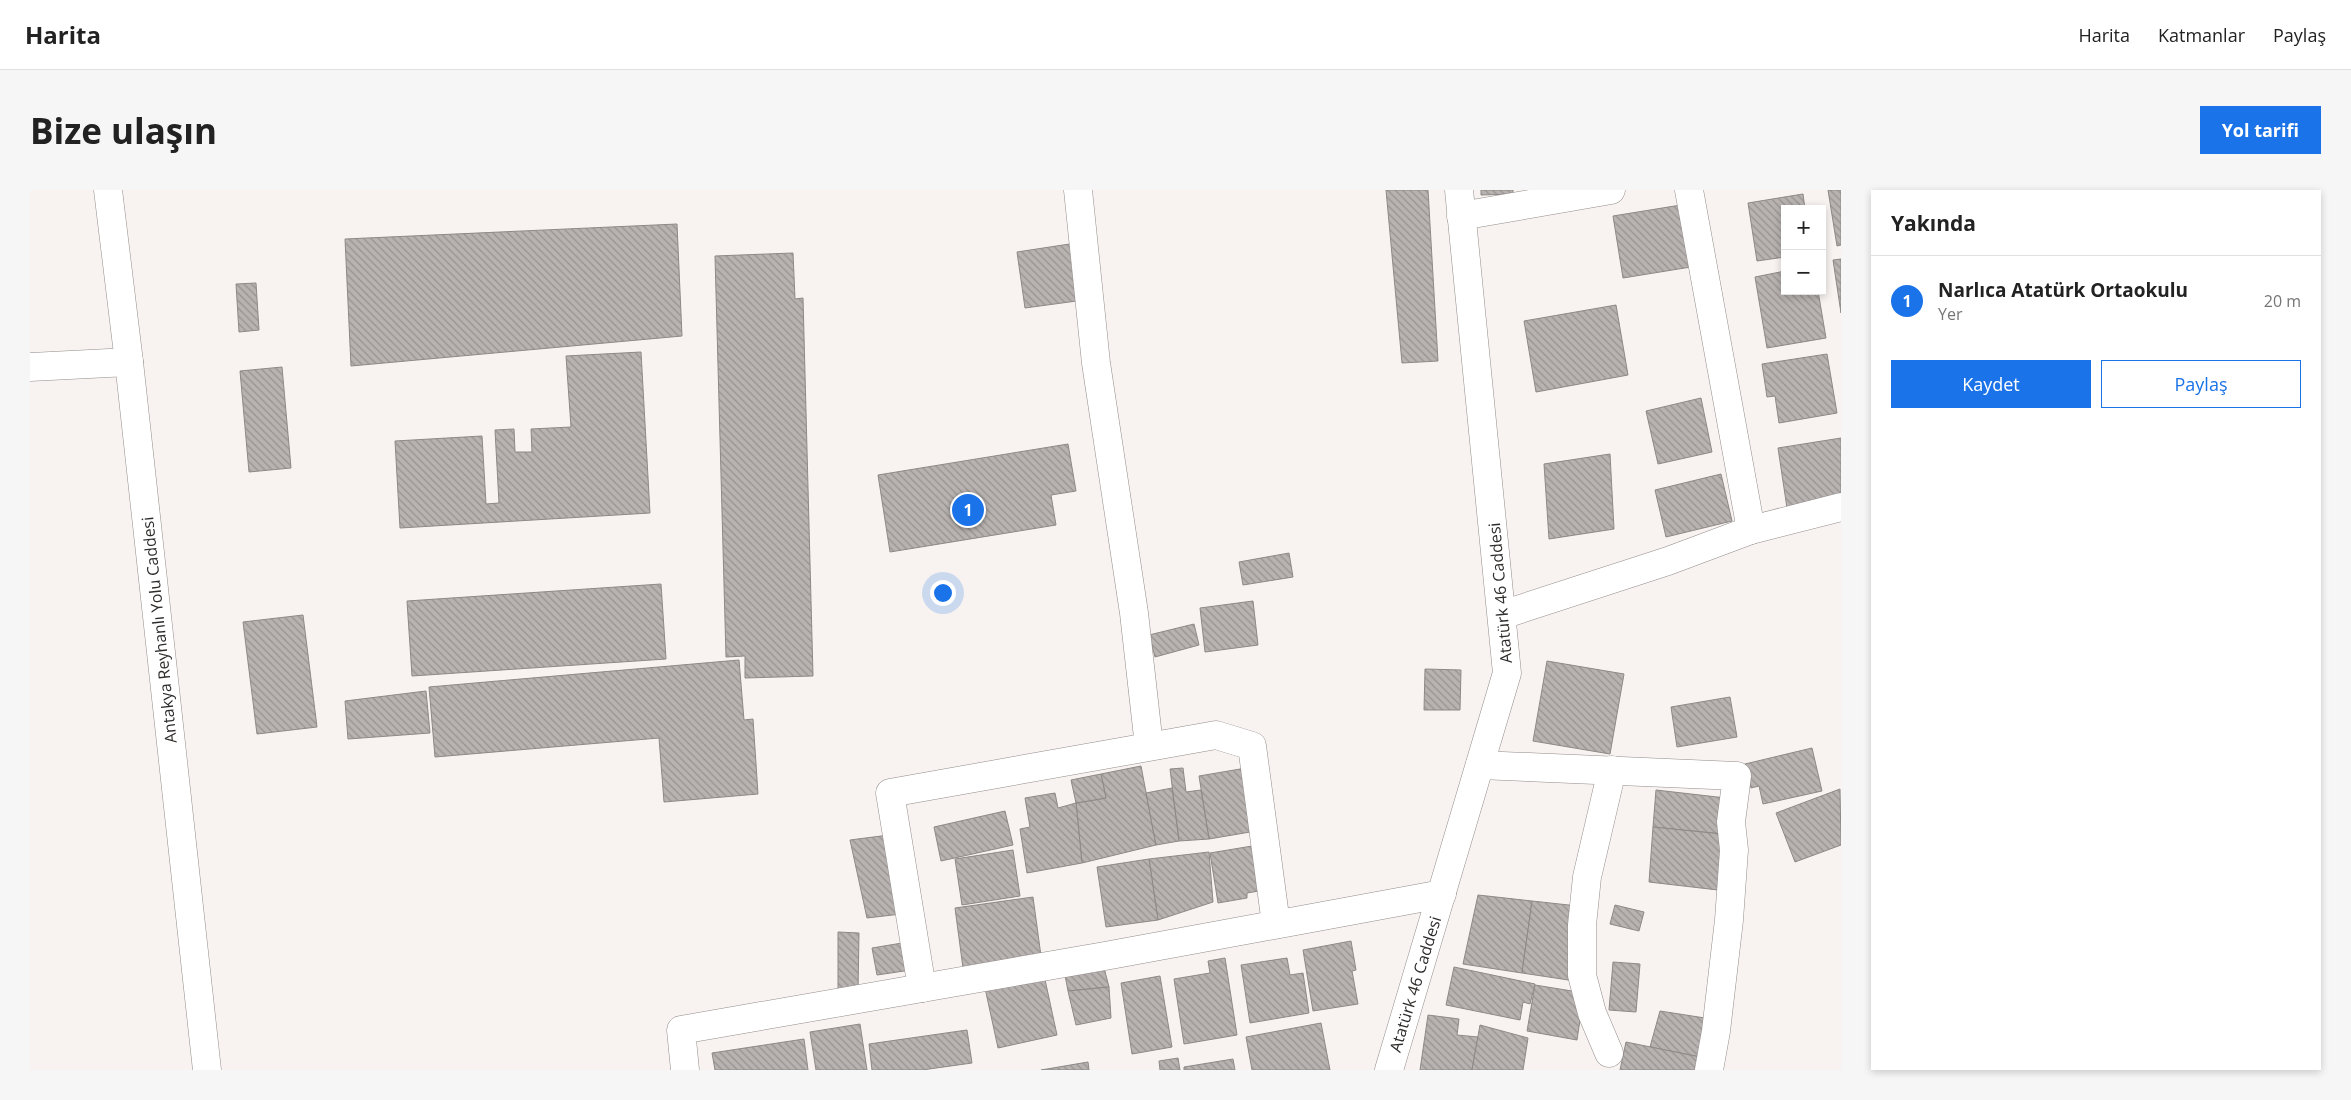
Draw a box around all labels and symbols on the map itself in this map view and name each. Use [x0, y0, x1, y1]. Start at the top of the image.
pin: 1 [952, 491, 984, 529]
street label: Antakya Reyhanlı Yolu Caddesi [136, 516, 182, 744]
street label: Atatürk 46 Caddesi [1483, 522, 1517, 664]
your location [930, 580, 956, 606]
street label: Atatürk 46 Caddesi [1384, 913, 1446, 1055]

